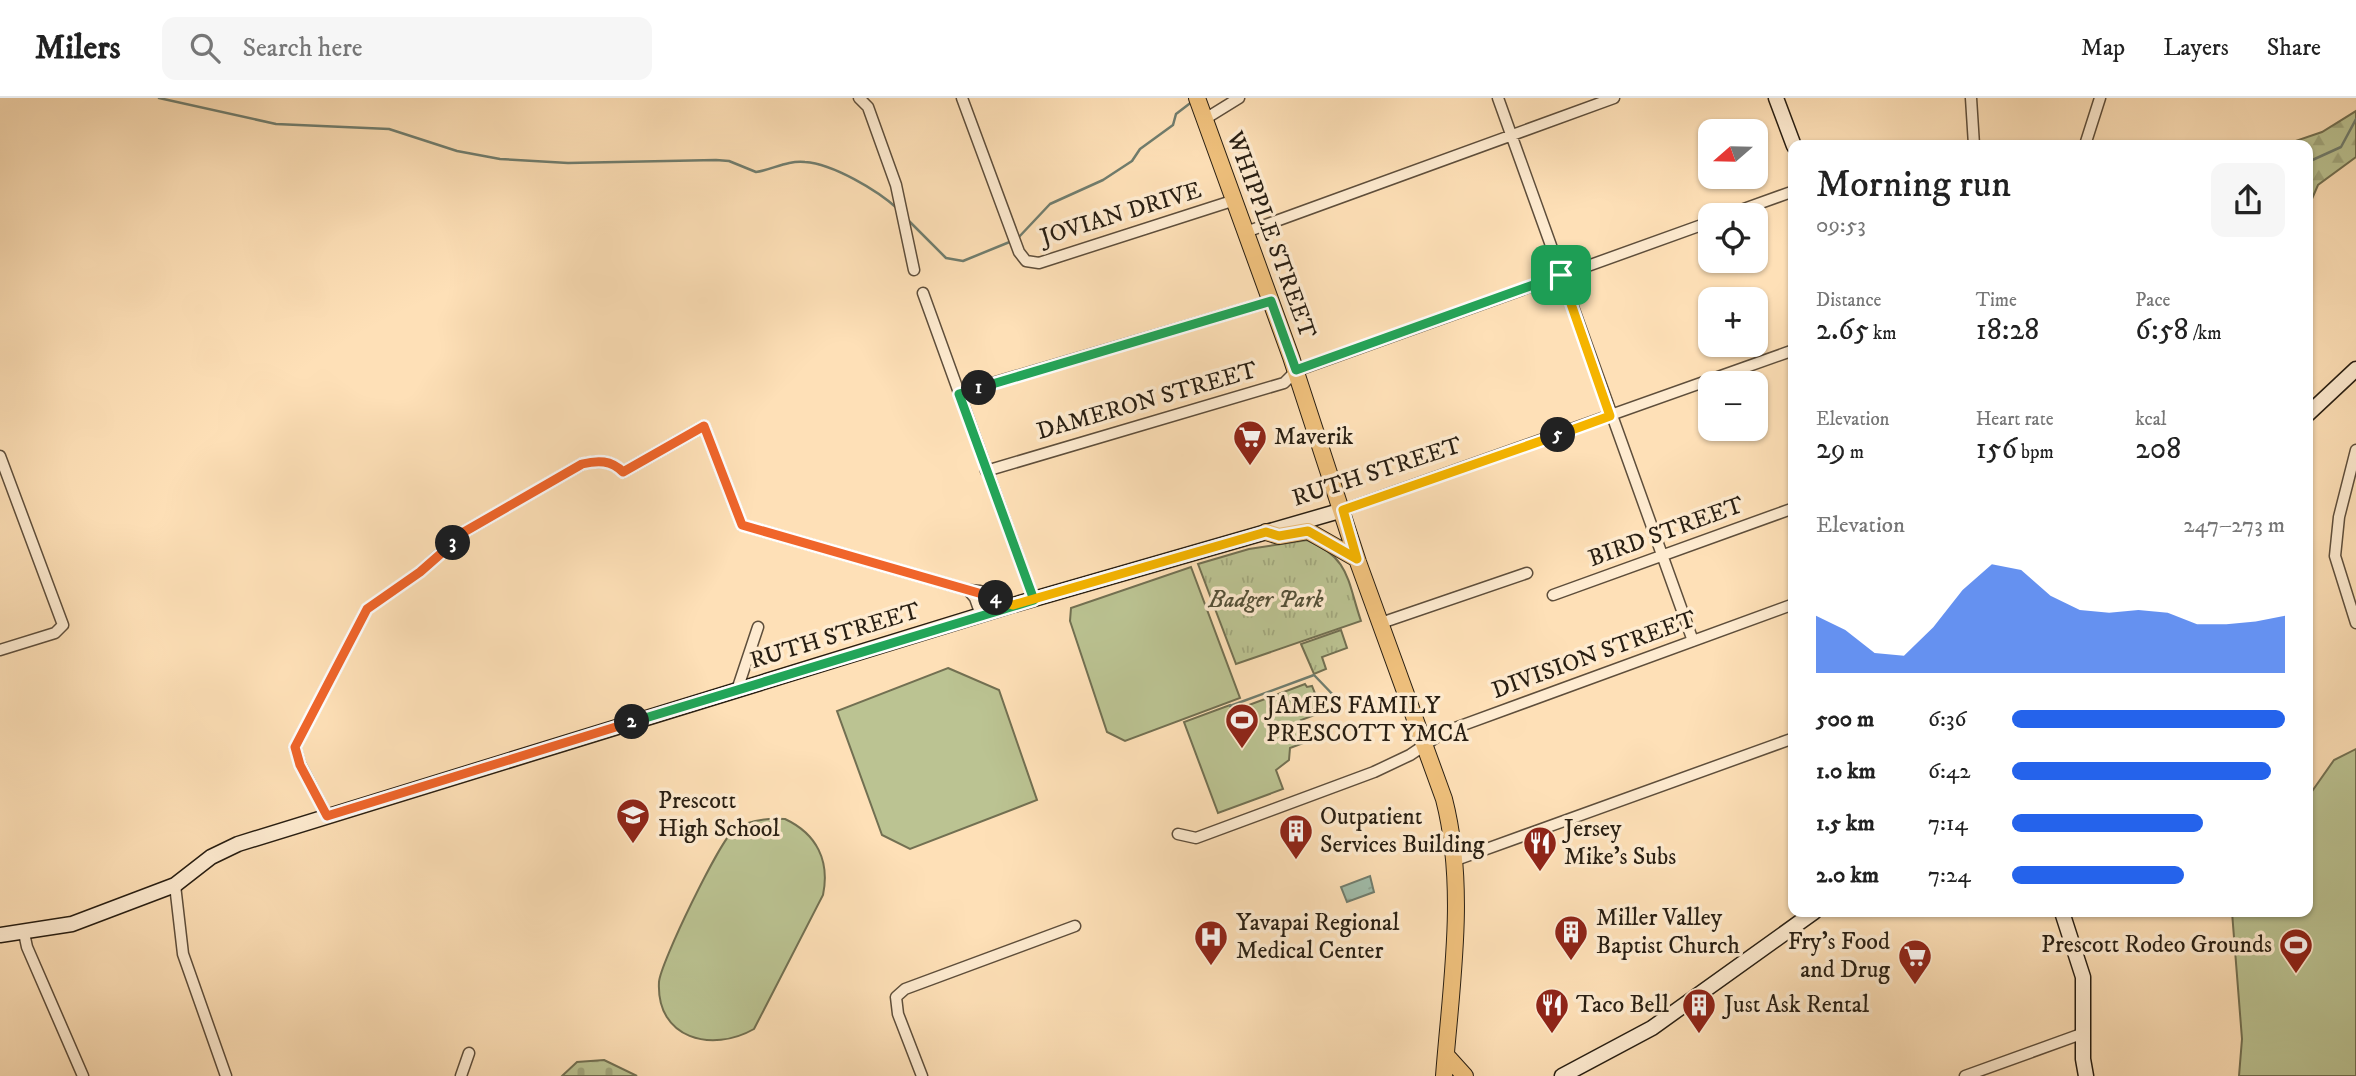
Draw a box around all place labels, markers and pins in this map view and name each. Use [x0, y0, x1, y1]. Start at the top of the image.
pin [1531, 245, 1591, 305]
pin: 1 [962, 370, 996, 406]
supermarket icon: Maverik [1231, 418, 1269, 467]
pin: 5 [1540, 418, 1576, 452]
place label: Maverik [1274, 422, 1354, 452]
pin: 3 [435, 526, 470, 560]
pin: 4 [978, 580, 1014, 616]
place label: JAMES FAMILY PRESCOTT YMCA [1264, 691, 1469, 749]
sports icon: JAMES FAMILY PRESCOTT YMCA [1223, 701, 1261, 750]
pin: 2 [614, 704, 650, 740]
place label: Prescott High School [658, 786, 780, 844]
school or university icon: Prescott High School [614, 796, 652, 845]
place label: Outpatient Services Building [1320, 802, 1485, 860]
building icon: Outpatient Services Building [1277, 812, 1315, 861]
place label: Jersey Mike's Subs [1562, 814, 1676, 872]
restaurant icon: Jersey Mike's Subs [1521, 824, 1559, 873]
place label: Miller Valley Baptist Church [1596, 903, 1740, 961]
place label: Yavapai Regional Medical Center [1236, 908, 1400, 966]
building icon: Miller Valley Baptist Church [1552, 913, 1590, 962]
hospital icon: Yavapai Regional Medical Center [1192, 918, 1230, 967]
sports icon: Prescott Rodeo Grounds [2277, 926, 2315, 975]
place label: Fry's Food and Drug [1788, 927, 1890, 985]
place label: Prescott Rodeo Grounds [2041, 930, 2272, 960]
supermarket icon: Fry's Food and Drug [1896, 937, 1934, 986]
restaurant icon: Taco Bell [1533, 986, 1571, 1035]
building icon: Just Ask Rental [1680, 986, 1718, 1035]
place label: Taco Bell [1576, 990, 1670, 1020]
place label: Just Ask Rental [1722, 990, 1870, 1020]

